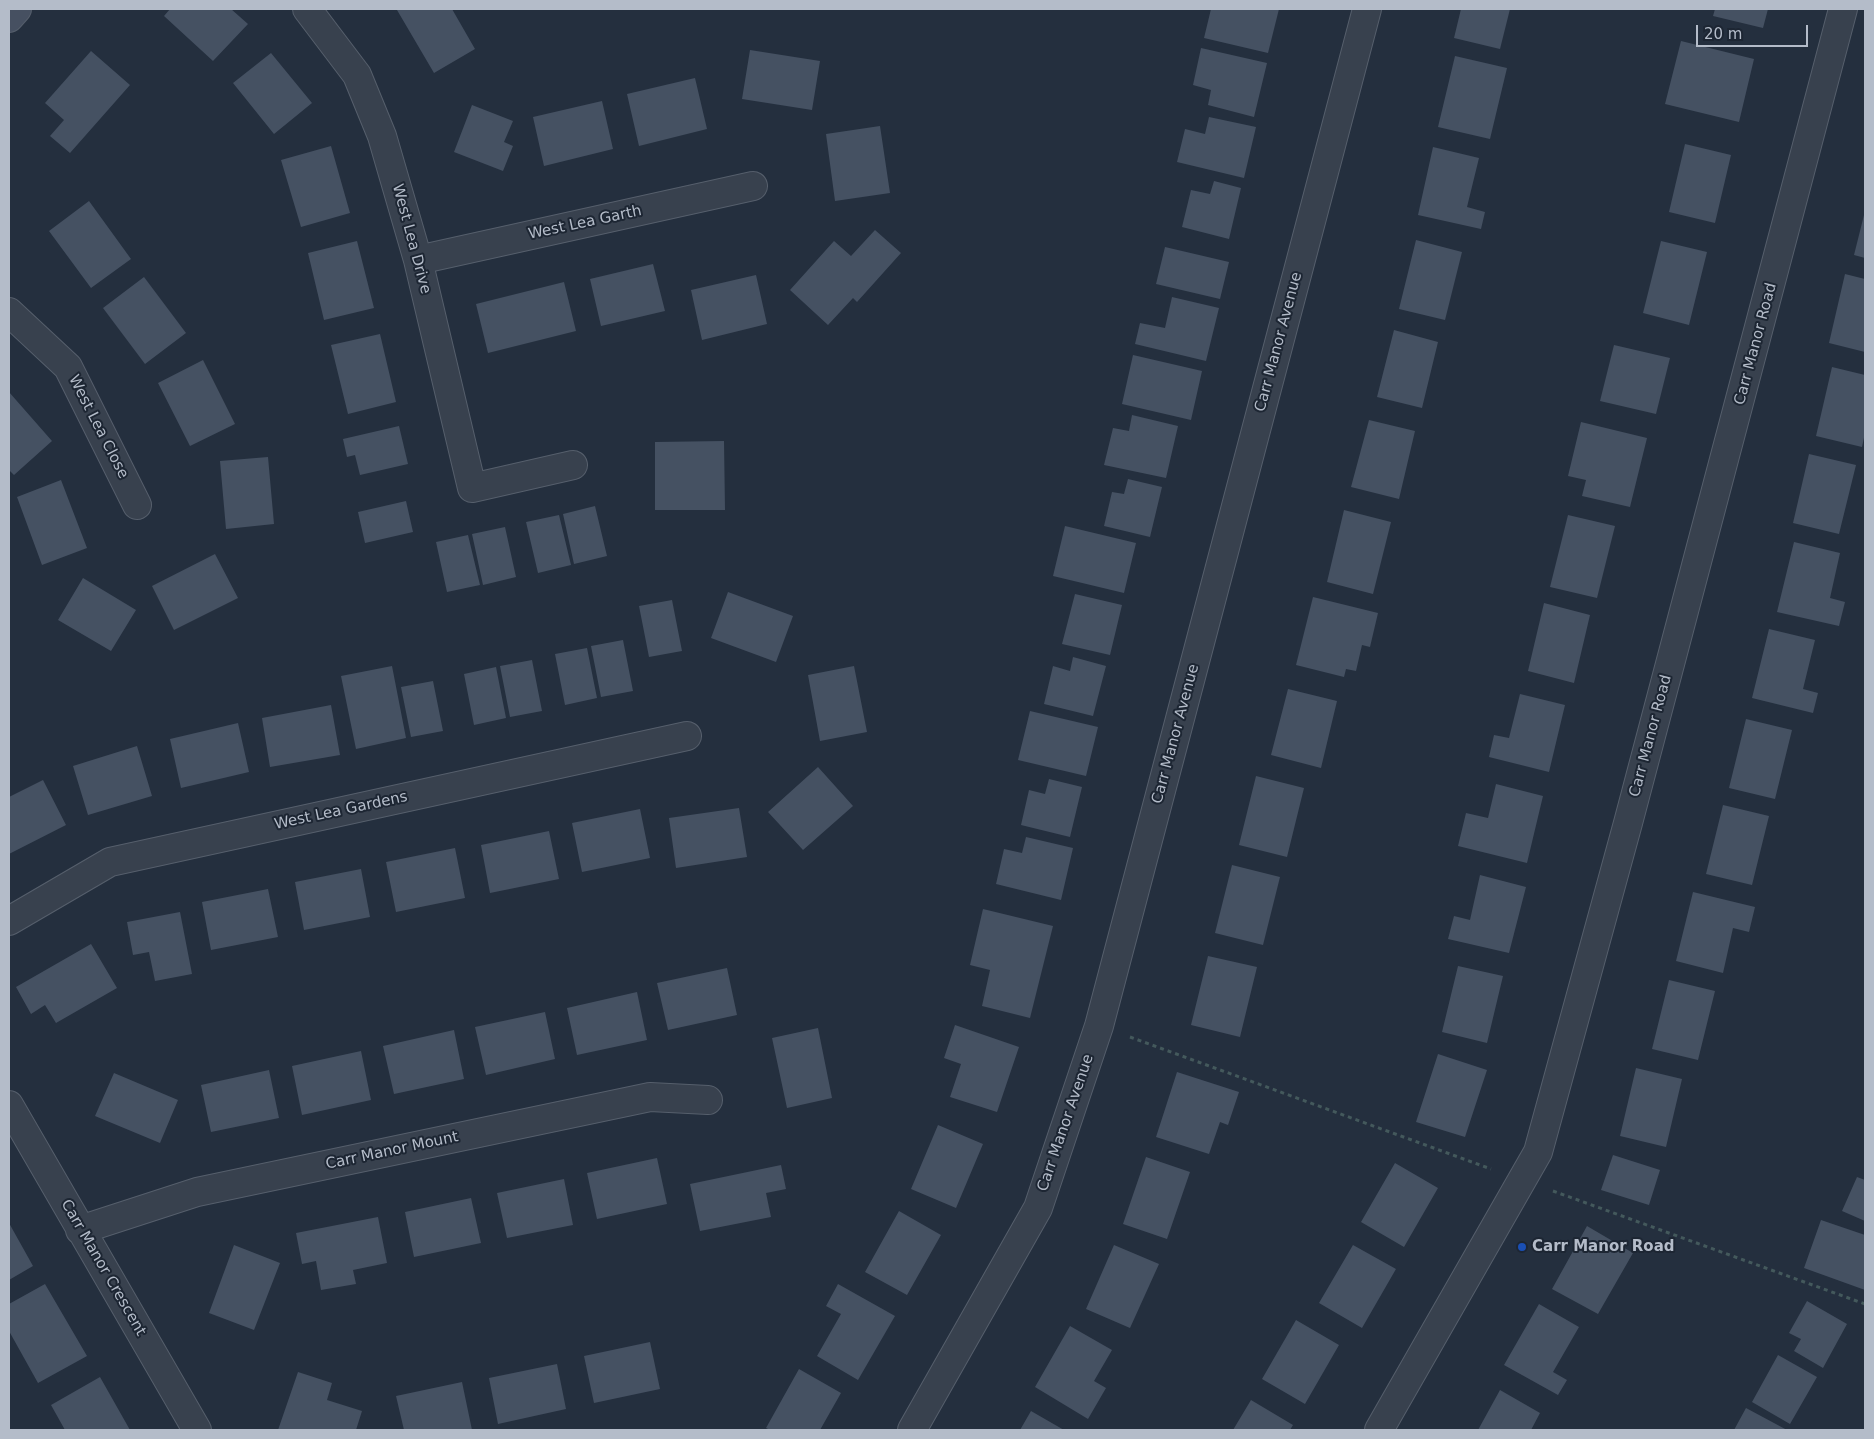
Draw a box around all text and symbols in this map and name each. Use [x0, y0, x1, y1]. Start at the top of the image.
scale bar [1699, 15, 1812, 47]
text: 20 m [1704, 25, 1742, 43]
street label: West Lea Drive [388, 182, 434, 296]
street label: West Lea Garth [527, 202, 643, 244]
street label: Carr Manor Avenue [1252, 270, 1306, 414]
street label: Carr Manor Road [1731, 281, 1781, 407]
street label: West Lea Close [64, 372, 132, 482]
street label: Carr Manor Avenue [1149, 662, 1203, 806]
street label: Carr Manor Road [1626, 673, 1676, 799]
street label: West Lea Gardens [273, 788, 409, 834]
street label: Carr Manor Avenue [1034, 1052, 1098, 1194]
street label: Carr Manor Mount [324, 1128, 460, 1174]
street label: Carr Manor Crescent [57, 1197, 149, 1339]
place label: Carr Manor Road [1532, 1238, 1675, 1256]
marker: Carr Manor Road [1516, 1241, 1528, 1253]

